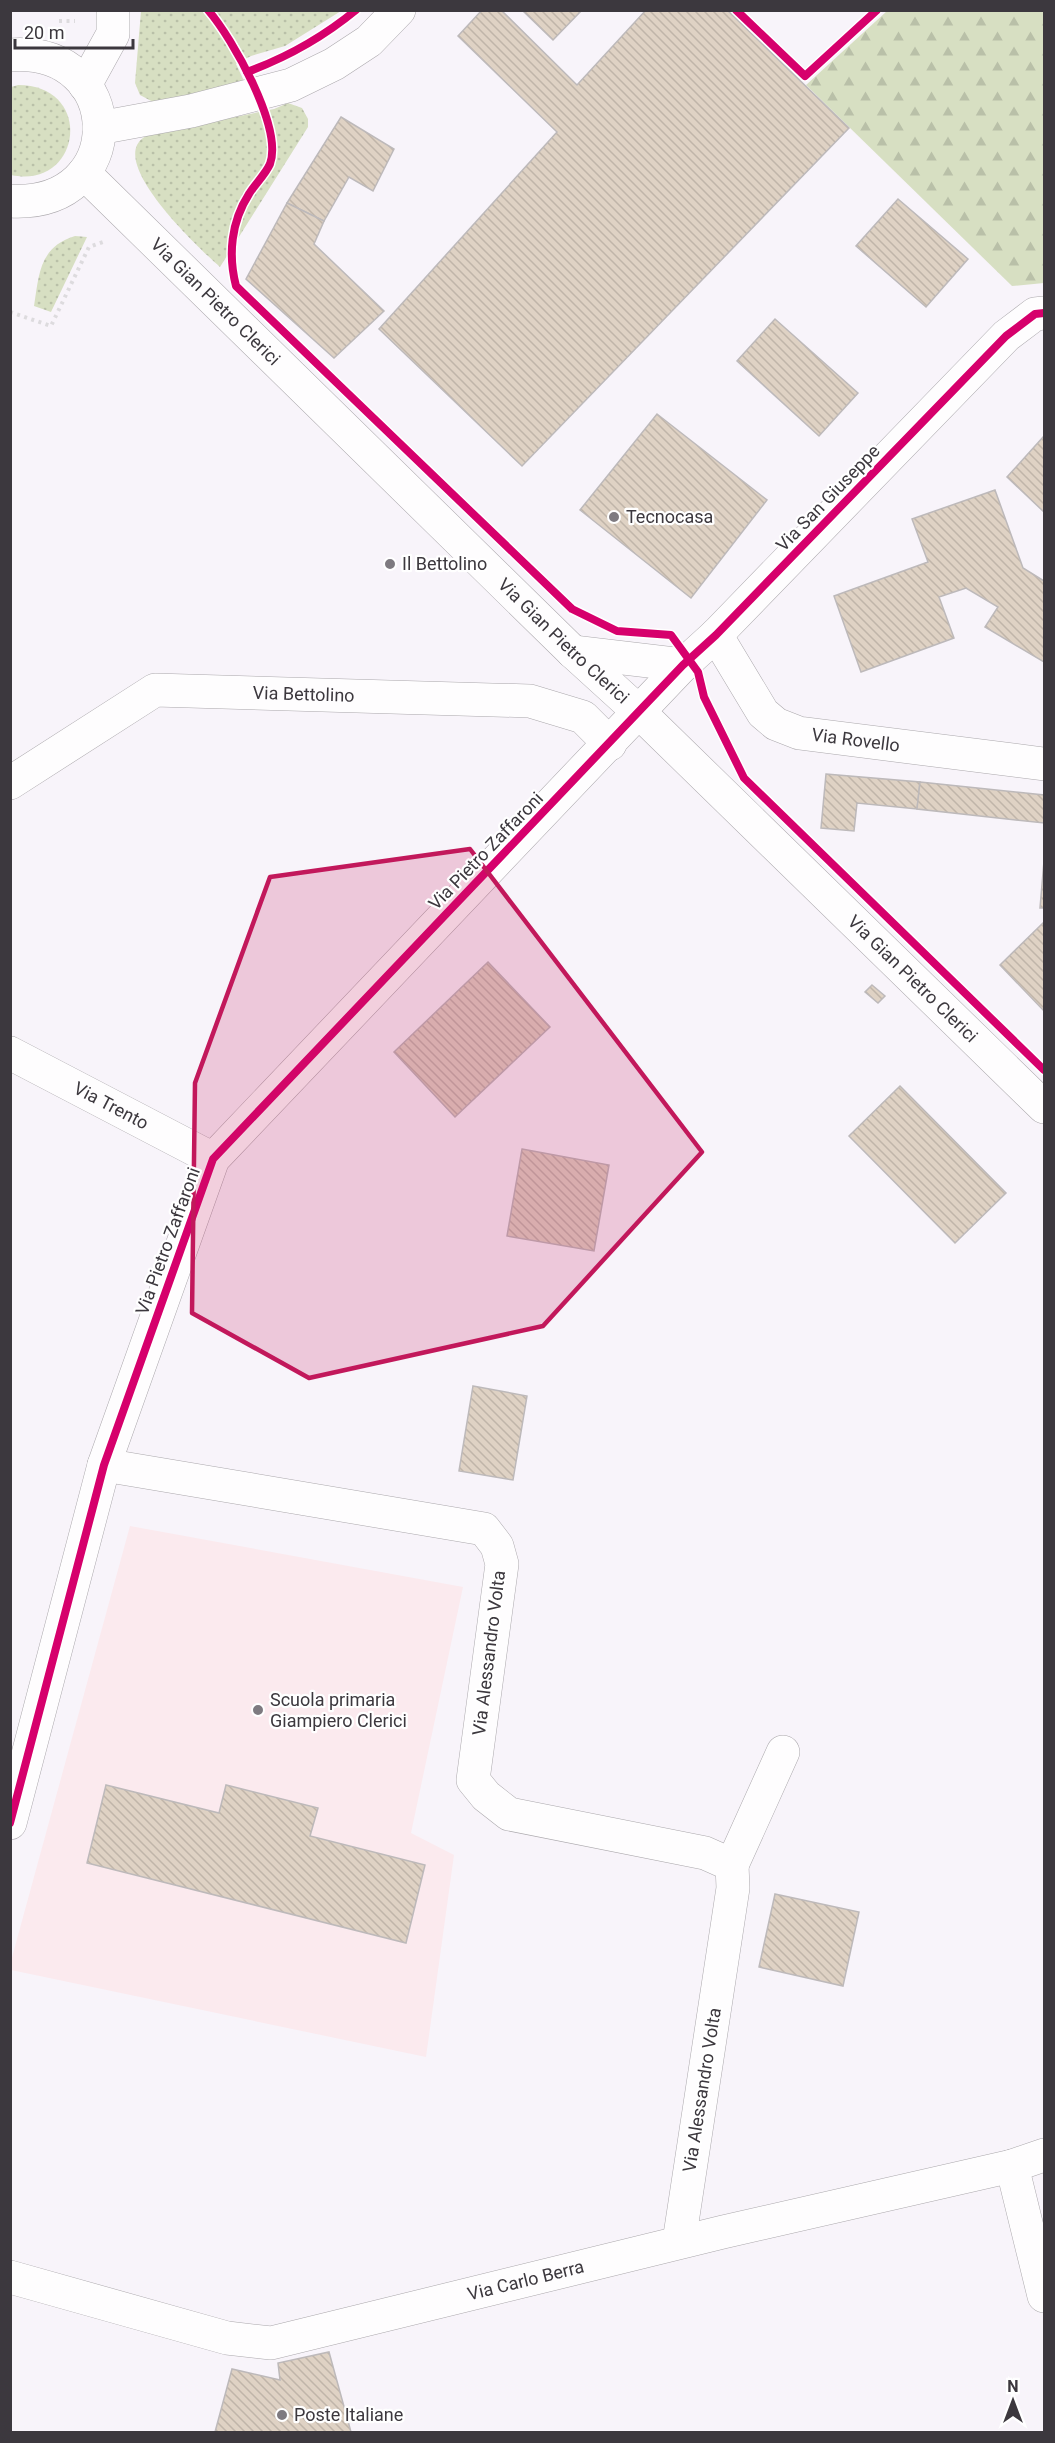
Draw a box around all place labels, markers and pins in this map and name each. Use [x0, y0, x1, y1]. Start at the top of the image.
place label: Tecnocasa [626, 506, 713, 527]
marker: Tecnocasa [607, 510, 621, 524]
place label: Il Bettolino [402, 553, 487, 574]
marker: Il Bettolino [383, 557, 397, 571]
place label: Scuola primaria Giampiero Clerici [270, 1689, 407, 1731]
marker: Scuola primaria Giampiero Clerici [251, 1703, 265, 1717]
place label: Poste Italiane [294, 2404, 403, 2425]
marker: Poste Italiane [275, 2408, 289, 2422]

